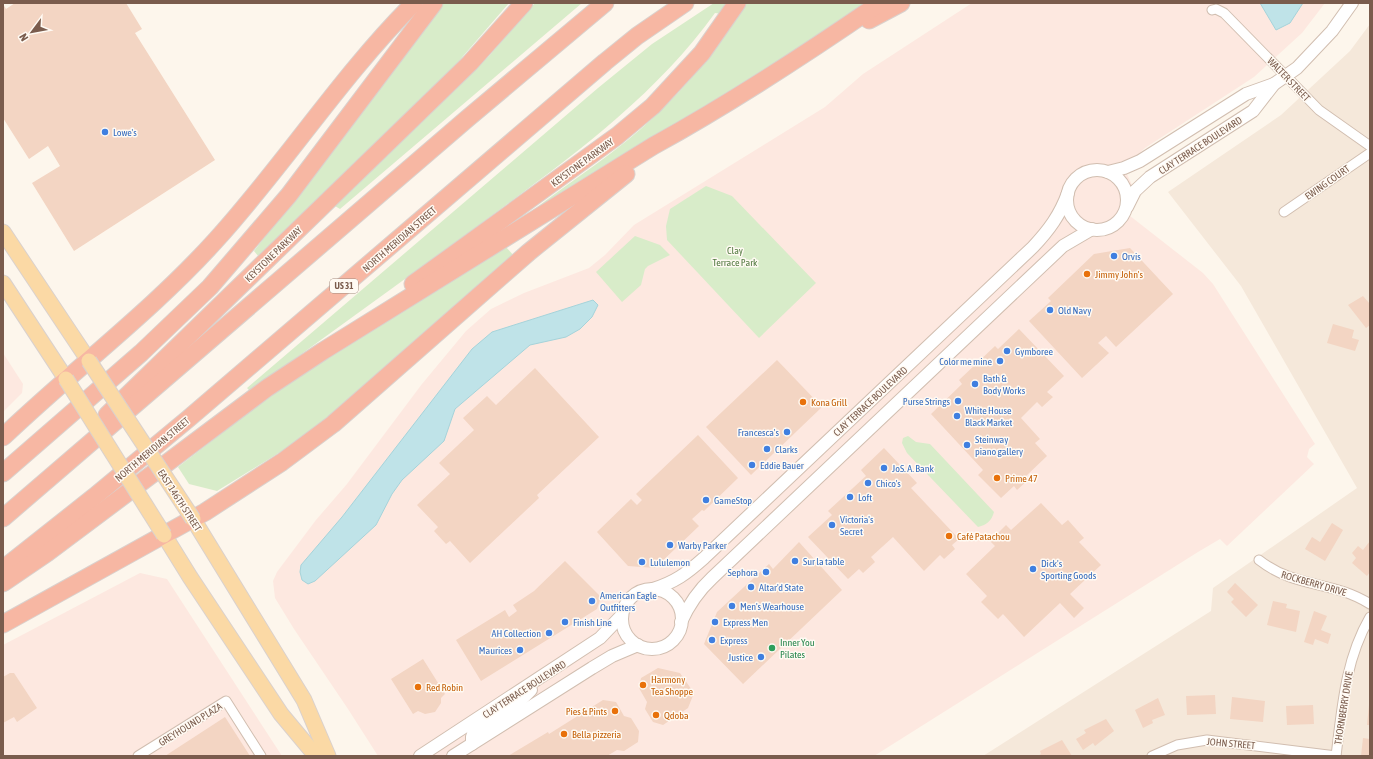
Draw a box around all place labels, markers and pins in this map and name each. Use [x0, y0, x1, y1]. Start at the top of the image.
marker: Lowe's [100, 127, 110, 137]
place label: Lowe's [113, 127, 137, 138]
marker: Orvis [1109, 251, 1119, 261]
place label: Orvis [1122, 251, 1141, 262]
marker: Jimmy John's [1082, 269, 1092, 279]
place label: Jimmy John's [1095, 269, 1143, 280]
marker: Old Navy [1045, 305, 1055, 315]
place label: Old Navy [1058, 305, 1091, 316]
marker: Gymboree [1002, 346, 1012, 356]
place label: Gymboree [1015, 346, 1054, 357]
place label: Color me mine [939, 356, 992, 367]
marker: Color me mine [995, 356, 1005, 366]
place label: Bath & Body Works [983, 373, 1026, 396]
marker: Bath & Body Works [970, 379, 980, 389]
place label: Purse Strings [903, 396, 950, 407]
marker: Purse Strings [953, 396, 963, 406]
marker: Kona Grill [798, 397, 808, 407]
place label: Kona Grill [811, 397, 847, 408]
place label: White House Black Market [965, 405, 1013, 428]
marker: White House Black Market [952, 411, 962, 421]
place label: Francesca's [738, 427, 779, 438]
marker: Francesca's [782, 427, 792, 437]
place label: Steinway piano gallery [975, 434, 1023, 457]
marker: Steinway piano gallery [962, 440, 972, 450]
marker: Clarks [762, 444, 772, 454]
place label: Clarks [775, 444, 798, 455]
marker: Eddie Bauer [747, 460, 757, 470]
place label: Eddie Bauer [760, 460, 805, 471]
marker: JoS. A. Bank [879, 463, 889, 473]
place label: JoS. A. Bank [892, 463, 935, 474]
marker: Prime 47 [992, 473, 1002, 483]
place label: Prime 47 [1005, 473, 1038, 484]
marker: Chico's [863, 478, 873, 488]
place label: Chico's [876, 478, 901, 489]
marker: Loft [845, 492, 855, 502]
place label: Loft [858, 492, 872, 503]
marker: GameStop [701, 495, 711, 505]
place label: GameStop [714, 495, 752, 506]
place label: Victoria's Secret [840, 514, 874, 537]
marker: Victoria's Secret [827, 520, 837, 530]
marker: Café Patachou [944, 531, 954, 541]
place label: Café Patachou [957, 531, 1010, 542]
marker: Warby Parker [665, 540, 675, 550]
place label: Warby Parker [678, 540, 728, 551]
marker: Sur la table [790, 556, 800, 566]
place label: Sur la table [803, 556, 845, 567]
marker: Lululemon [637, 557, 647, 567]
place label: Lululemon [650, 557, 690, 568]
place label: Dick's Sporting Goods [1041, 558, 1097, 581]
marker: Dick's Sporting Goods [1028, 564, 1038, 574]
place label: Sephora [728, 567, 758, 578]
marker: Sephora [761, 567, 771, 577]
marker: Altar'd State [746, 582, 756, 592]
place label: Altar'd State [759, 582, 804, 593]
place label: American Eagle Outfitters [600, 590, 657, 613]
marker: American Eagle Outfitters [587, 596, 597, 606]
marker: Men's Wearhouse [727, 601, 737, 611]
place label: Men's Wearhouse [740, 601, 804, 612]
marker: Finish Line [560, 617, 570, 627]
place label: Finish Line [573, 617, 612, 628]
marker: Express Men [710, 617, 720, 627]
place label: Express Men [723, 617, 768, 628]
place label: AH Collection [492, 628, 541, 639]
marker: AH Collection [544, 628, 554, 638]
marker: Express [707, 635, 717, 645]
place label: Express [720, 635, 748, 646]
place label: Inner You Pilates [780, 637, 815, 660]
marker: Inner You Pilates [767, 643, 777, 653]
place label: Maurices [479, 645, 512, 656]
marker: Maurices [515, 645, 525, 655]
place label: Justice [728, 652, 753, 663]
marker: Justice [756, 652, 766, 662]
place label: Harmony Tea Shoppe [651, 674, 694, 697]
marker: Harmony Tea Shoppe [638, 680, 648, 690]
marker: Red Robin [413, 682, 423, 692]
place label: Red Robin [426, 682, 463, 693]
place label: Pies & Pints [566, 706, 607, 717]
marker: Pies & Pints [610, 706, 620, 716]
marker: Qdoba [651, 710, 661, 720]
place label: Qdoba [664, 710, 689, 721]
marker: Bella pizzeria [559, 729, 569, 739]
place label: Bella pizzeria [572, 729, 622, 740]

